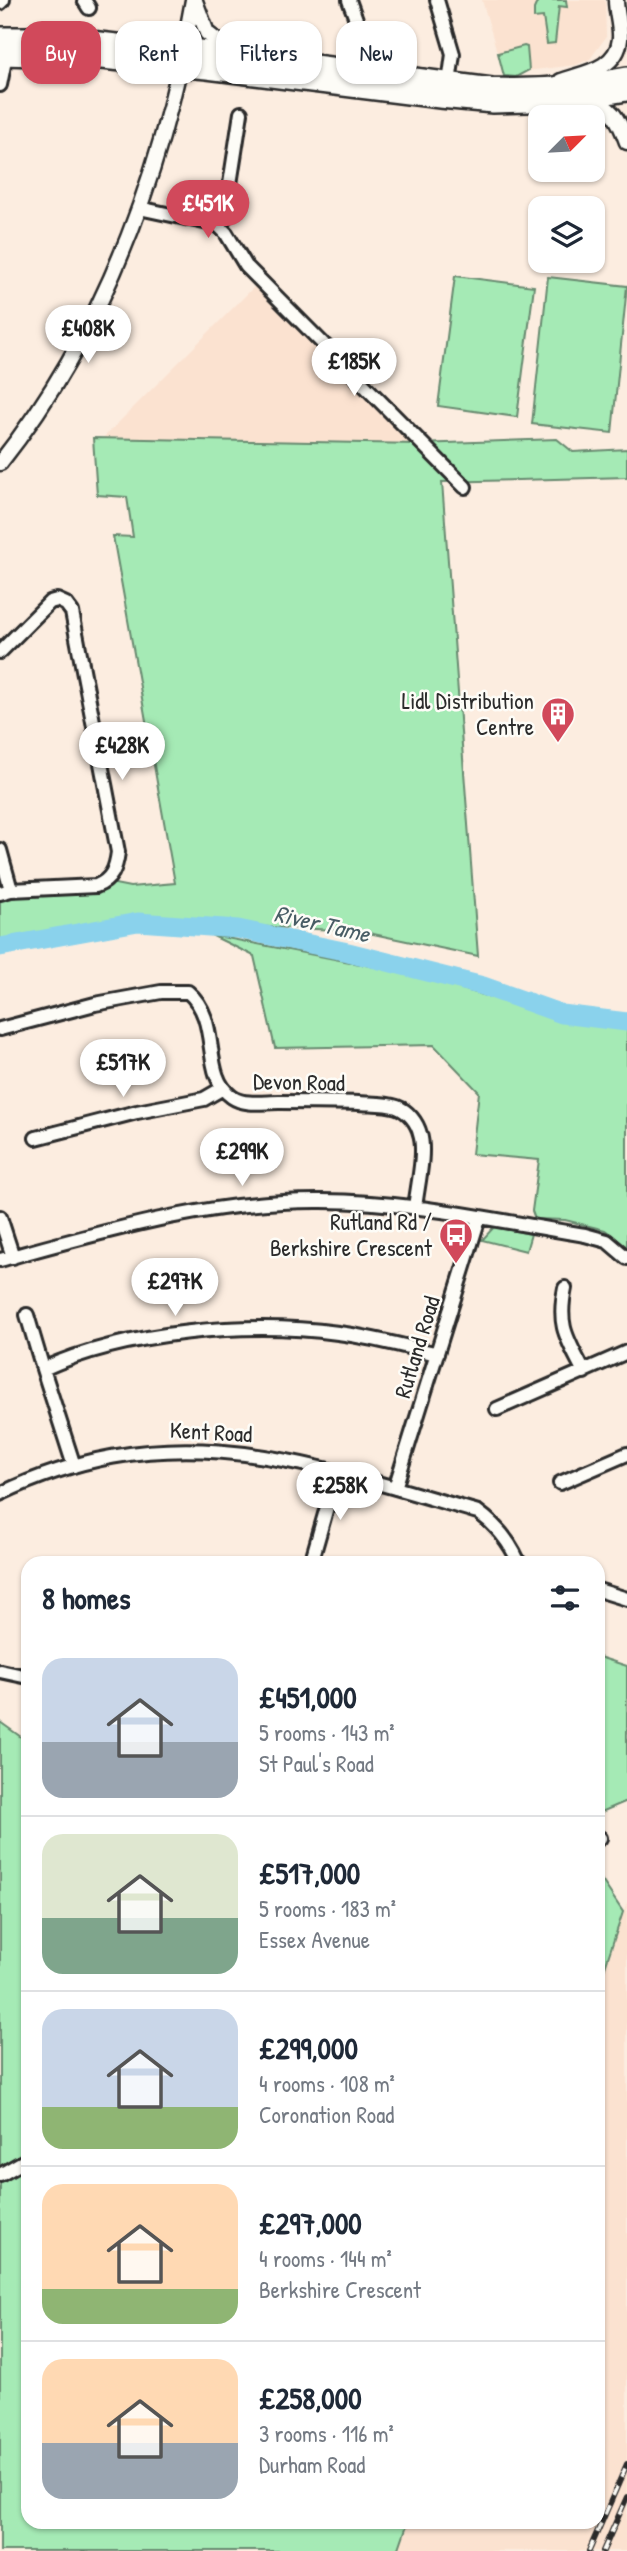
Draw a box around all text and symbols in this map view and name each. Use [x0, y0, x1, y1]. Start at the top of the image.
chip: Buy [21, 21, 101, 84]
chip: Rent [115, 21, 202, 84]
chip: Filters [216, 21, 322, 84]
chip: New [336, 21, 417, 84]
north arrow [528, 105, 606, 182]
map controls [528, 105, 605, 273]
pin: £451K [159, 180, 257, 240]
text: £451K [182, 187, 234, 218]
button: layers [528, 196, 605, 273]
pin: £408K [39, 306, 137, 365]
text: £408K [61, 312, 115, 343]
pin: £185K [305, 338, 403, 398]
text: £185K [328, 345, 380, 376]
place label: Lidl Distribution Centre [402, 685, 534, 742]
building icon: Lidl Distribution Centre [539, 695, 577, 744]
pin: £428K [73, 722, 171, 782]
text: £428K [95, 729, 149, 760]
water label: River Tame [272, 897, 374, 950]
pin: £517K [74, 1040, 172, 1099]
text: £517K [96, 1046, 150, 1077]
street label: Devon Road [253, 1065, 345, 1098]
pin: £299K [193, 1128, 291, 1188]
text: £299K [216, 1135, 268, 1166]
place label: Rutland Rd / Berkshire Crescent [270, 1206, 433, 1263]
bus stop icon: Rutland Rd / Berkshire Crescent [437, 1216, 475, 1265]
pin: £297K [126, 1258, 224, 1318]
text: £297K [147, 1265, 203, 1296]
street label: Rutland Road [386, 1292, 447, 1402]
street label: Kent Road [169, 1414, 253, 1449]
pin: £258K [291, 1462, 389, 1522]
text: £258K [312, 1469, 368, 1500]
text: 8 homes [42, 1578, 130, 1618]
icon: filters [546, 1579, 584, 1617]
text: £451,000 [259, 1677, 357, 1717]
icon: home [98, 1686, 182, 1770]
text: 5 rooms · 143 m² [259, 1717, 395, 1748]
text: St Paul's Road [259, 1748, 374, 1779]
text: £517,000 [259, 1853, 360, 1893]
icon: home [98, 1862, 182, 1946]
text: 5 rooms · 183 m² [259, 1893, 396, 1924]
text: Essex Avenue [259, 1924, 370, 1955]
text: £299,000 [259, 2028, 358, 2068]
icon: home [98, 2037, 182, 2121]
text: 4 rooms · 108 m² [259, 2068, 395, 2099]
text: Coronation Road [259, 2099, 394, 2130]
text: £297,000 [259, 2203, 362, 2243]
icon: home [98, 2212, 182, 2296]
text: 4 rooms · 144 m² [259, 2243, 392, 2274]
text: Berkshire Crescent [259, 2274, 421, 2305]
text: £258,000 [259, 2378, 362, 2418]
icon: home [98, 2387, 182, 2471]
text: 3 rooms · 116 m² [259, 2418, 394, 2449]
text: Durham Road [259, 2449, 365, 2480]

